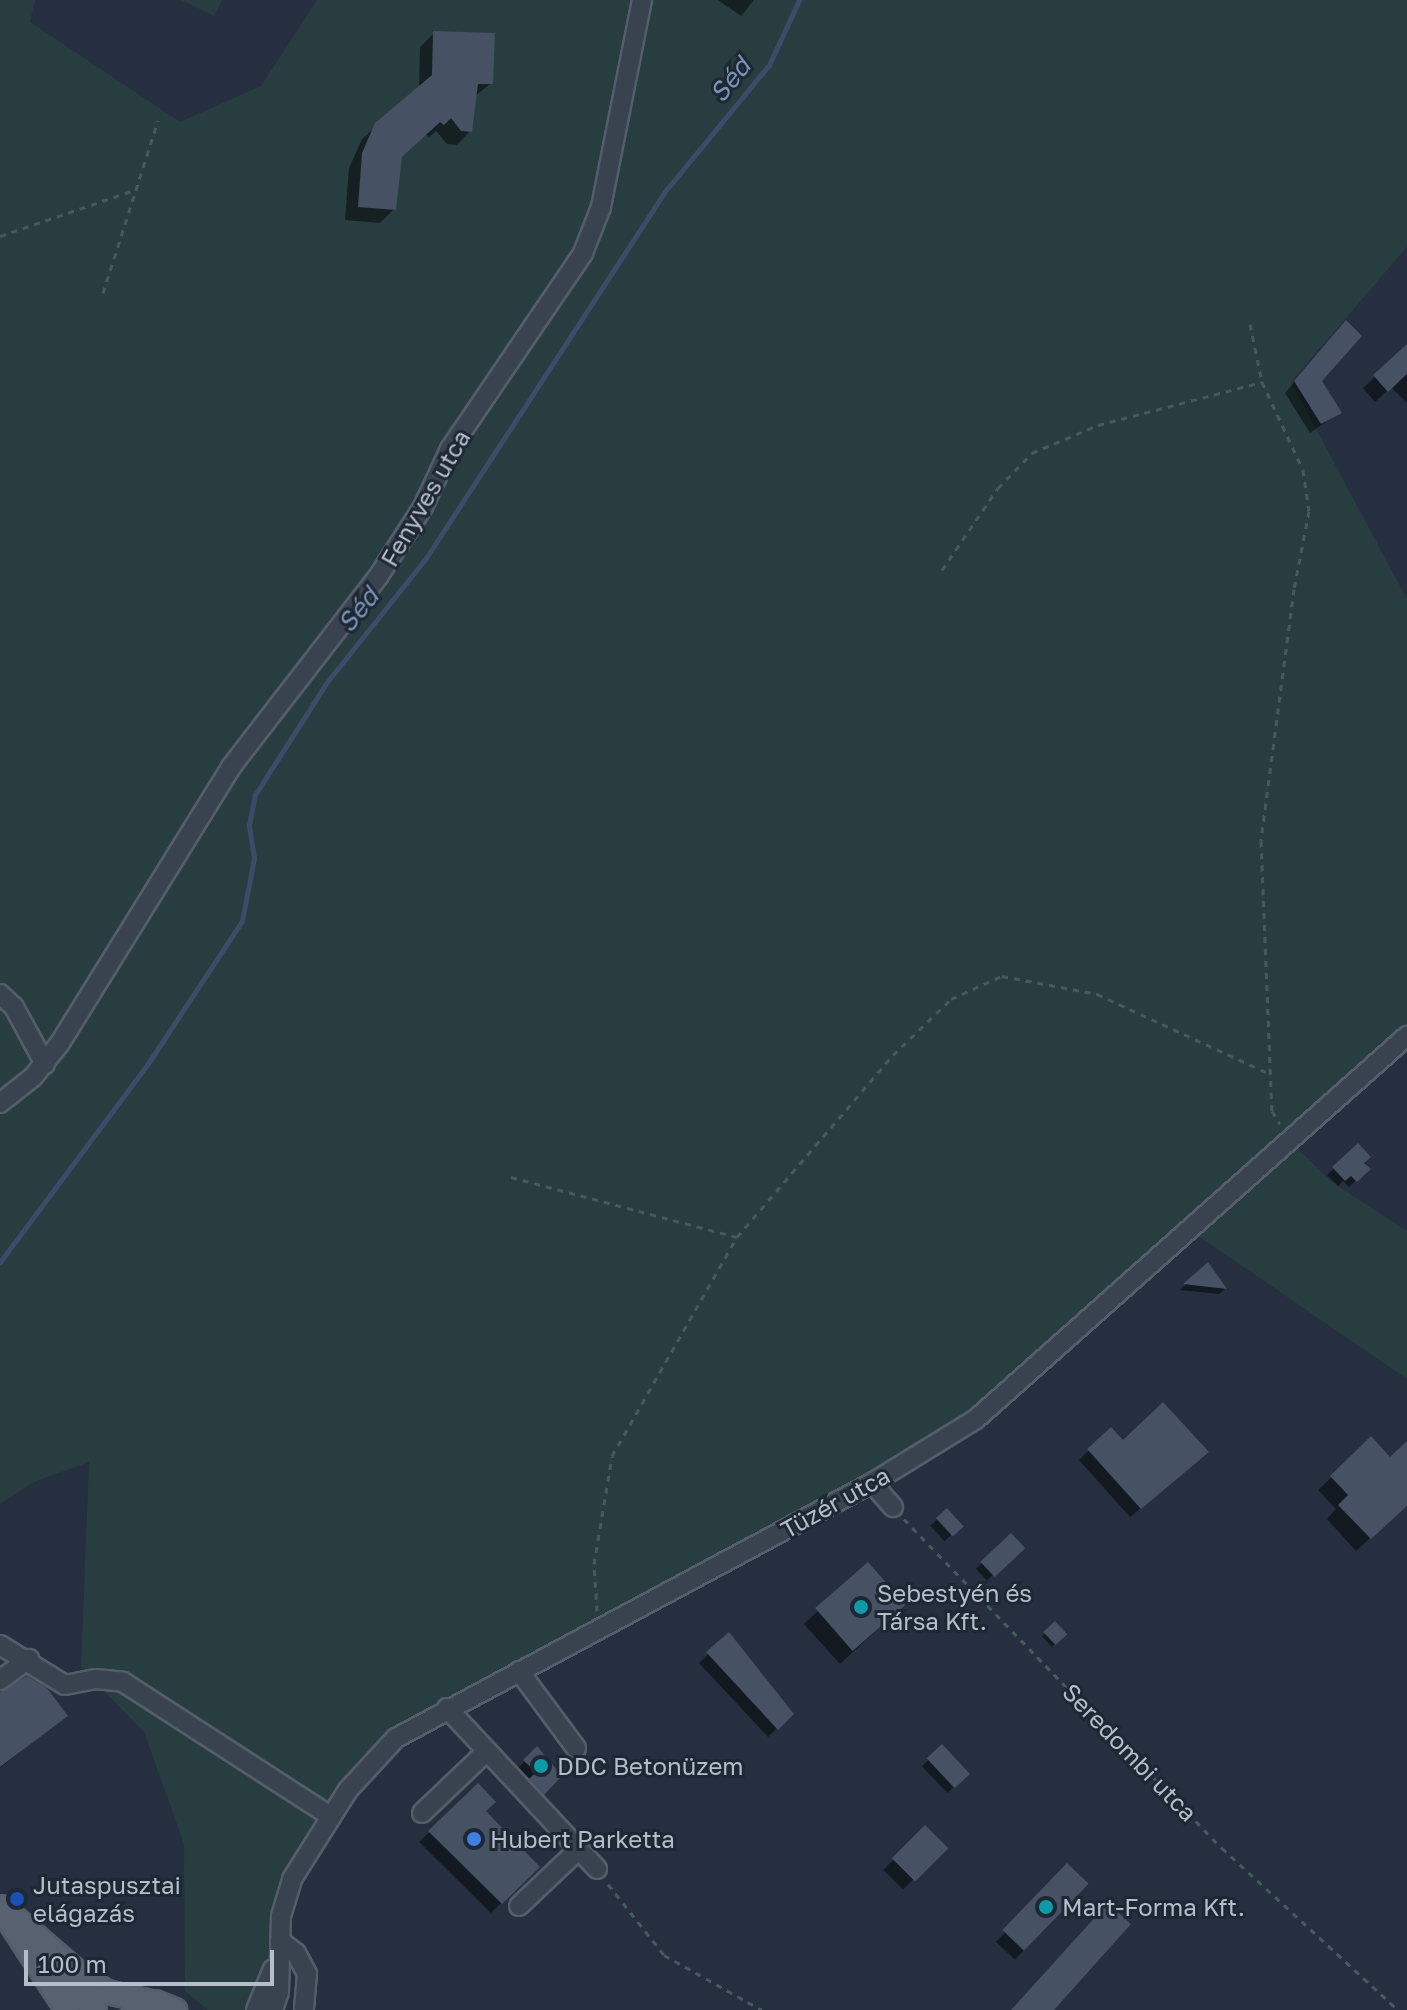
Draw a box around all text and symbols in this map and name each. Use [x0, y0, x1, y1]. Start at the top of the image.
water label: Séd [703, 52, 757, 108]
street label: Fenyves utca [374, 425, 476, 571]
water label: Séd [331, 582, 385, 638]
street label: Tüzér utca [776, 1460, 894, 1544]
place label: Sebestyén és Társa Kft. [877, 1579, 1032, 1635]
marker: Sebestyén és Társa Kft. [852, 1598, 870, 1616]
street label: Seredombi utca [1057, 1677, 1203, 1827]
place label: DDC Betonüzem [557, 1752, 744, 1780]
marker: DDC Betonüzem [532, 1757, 550, 1775]
place label: Hubert Parketta [490, 1825, 675, 1853]
marker: Hubert Parketta [465, 1830, 483, 1848]
place label: Jutaspusztai elágazás [33, 1871, 181, 1927]
marker: Jutaspusztai elágazás [8, 1890, 26, 1908]
place label: Mart-Forma Kft. [1062, 1893, 1245, 1921]
marker: Mart-Forma Kft. [1037, 1898, 1055, 1916]
scale bar [28, 1934, 278, 1984]
text: 100 m [38, 1949, 107, 1978]

